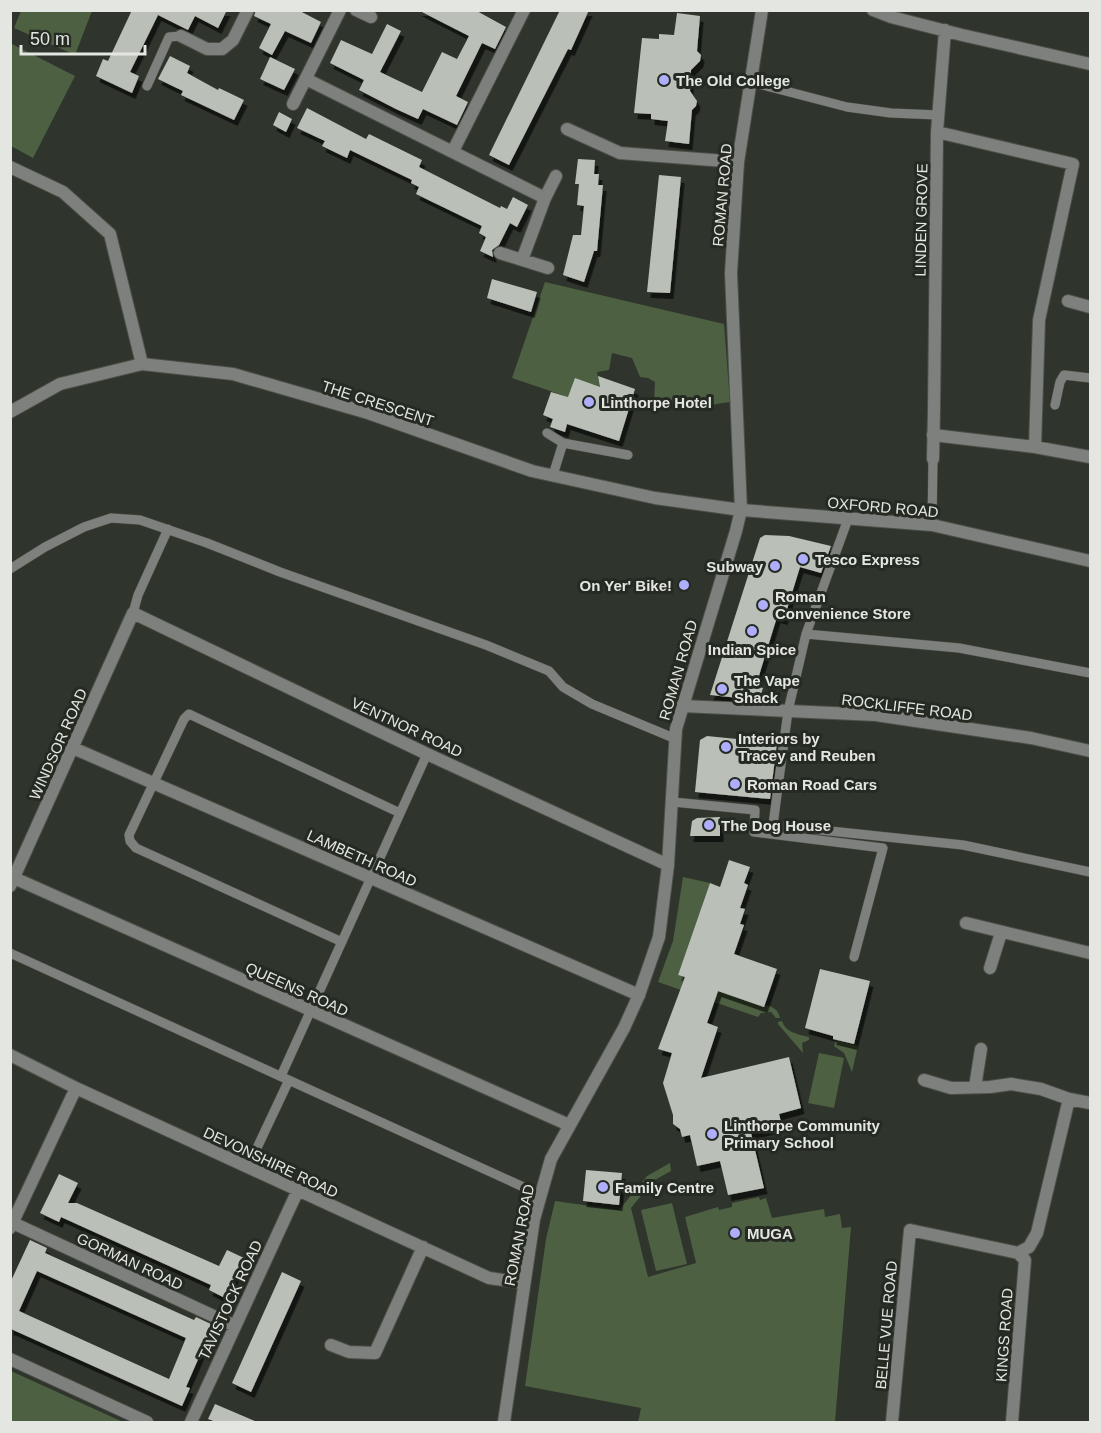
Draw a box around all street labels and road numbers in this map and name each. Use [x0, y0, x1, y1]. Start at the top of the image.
street label: ROMAN ROAD [709, 143, 735, 247]
street label: LINDEN GROVE [912, 163, 930, 277]
street label: THE CRESCENT [320, 377, 436, 429]
street label: OXFORD ROAD [827, 494, 940, 520]
street label: ROMAN ROAD [656, 618, 700, 722]
street label: WINDSOR ROAD [26, 686, 90, 802]
street label: ROCKLIFFE ROAD [841, 691, 974, 723]
street label: VENTNOR ROAD [349, 694, 466, 760]
street label: LAMBETH ROAD [304, 826, 420, 890]
street label: QUEENS ROAD [243, 959, 351, 1019]
street label: DEVONSHIRE ROAD [201, 1123, 341, 1201]
street label: ROMAN ROAD [501, 1182, 537, 1287]
street label: GORMAN ROAD [74, 1229, 186, 1293]
street label: TAVISTOCK ROAD [195, 1237, 265, 1363]
street label: BELLE VUE ROAD [872, 1260, 900, 1390]
street label: KINGS ROAD [992, 1287, 1016, 1383]

